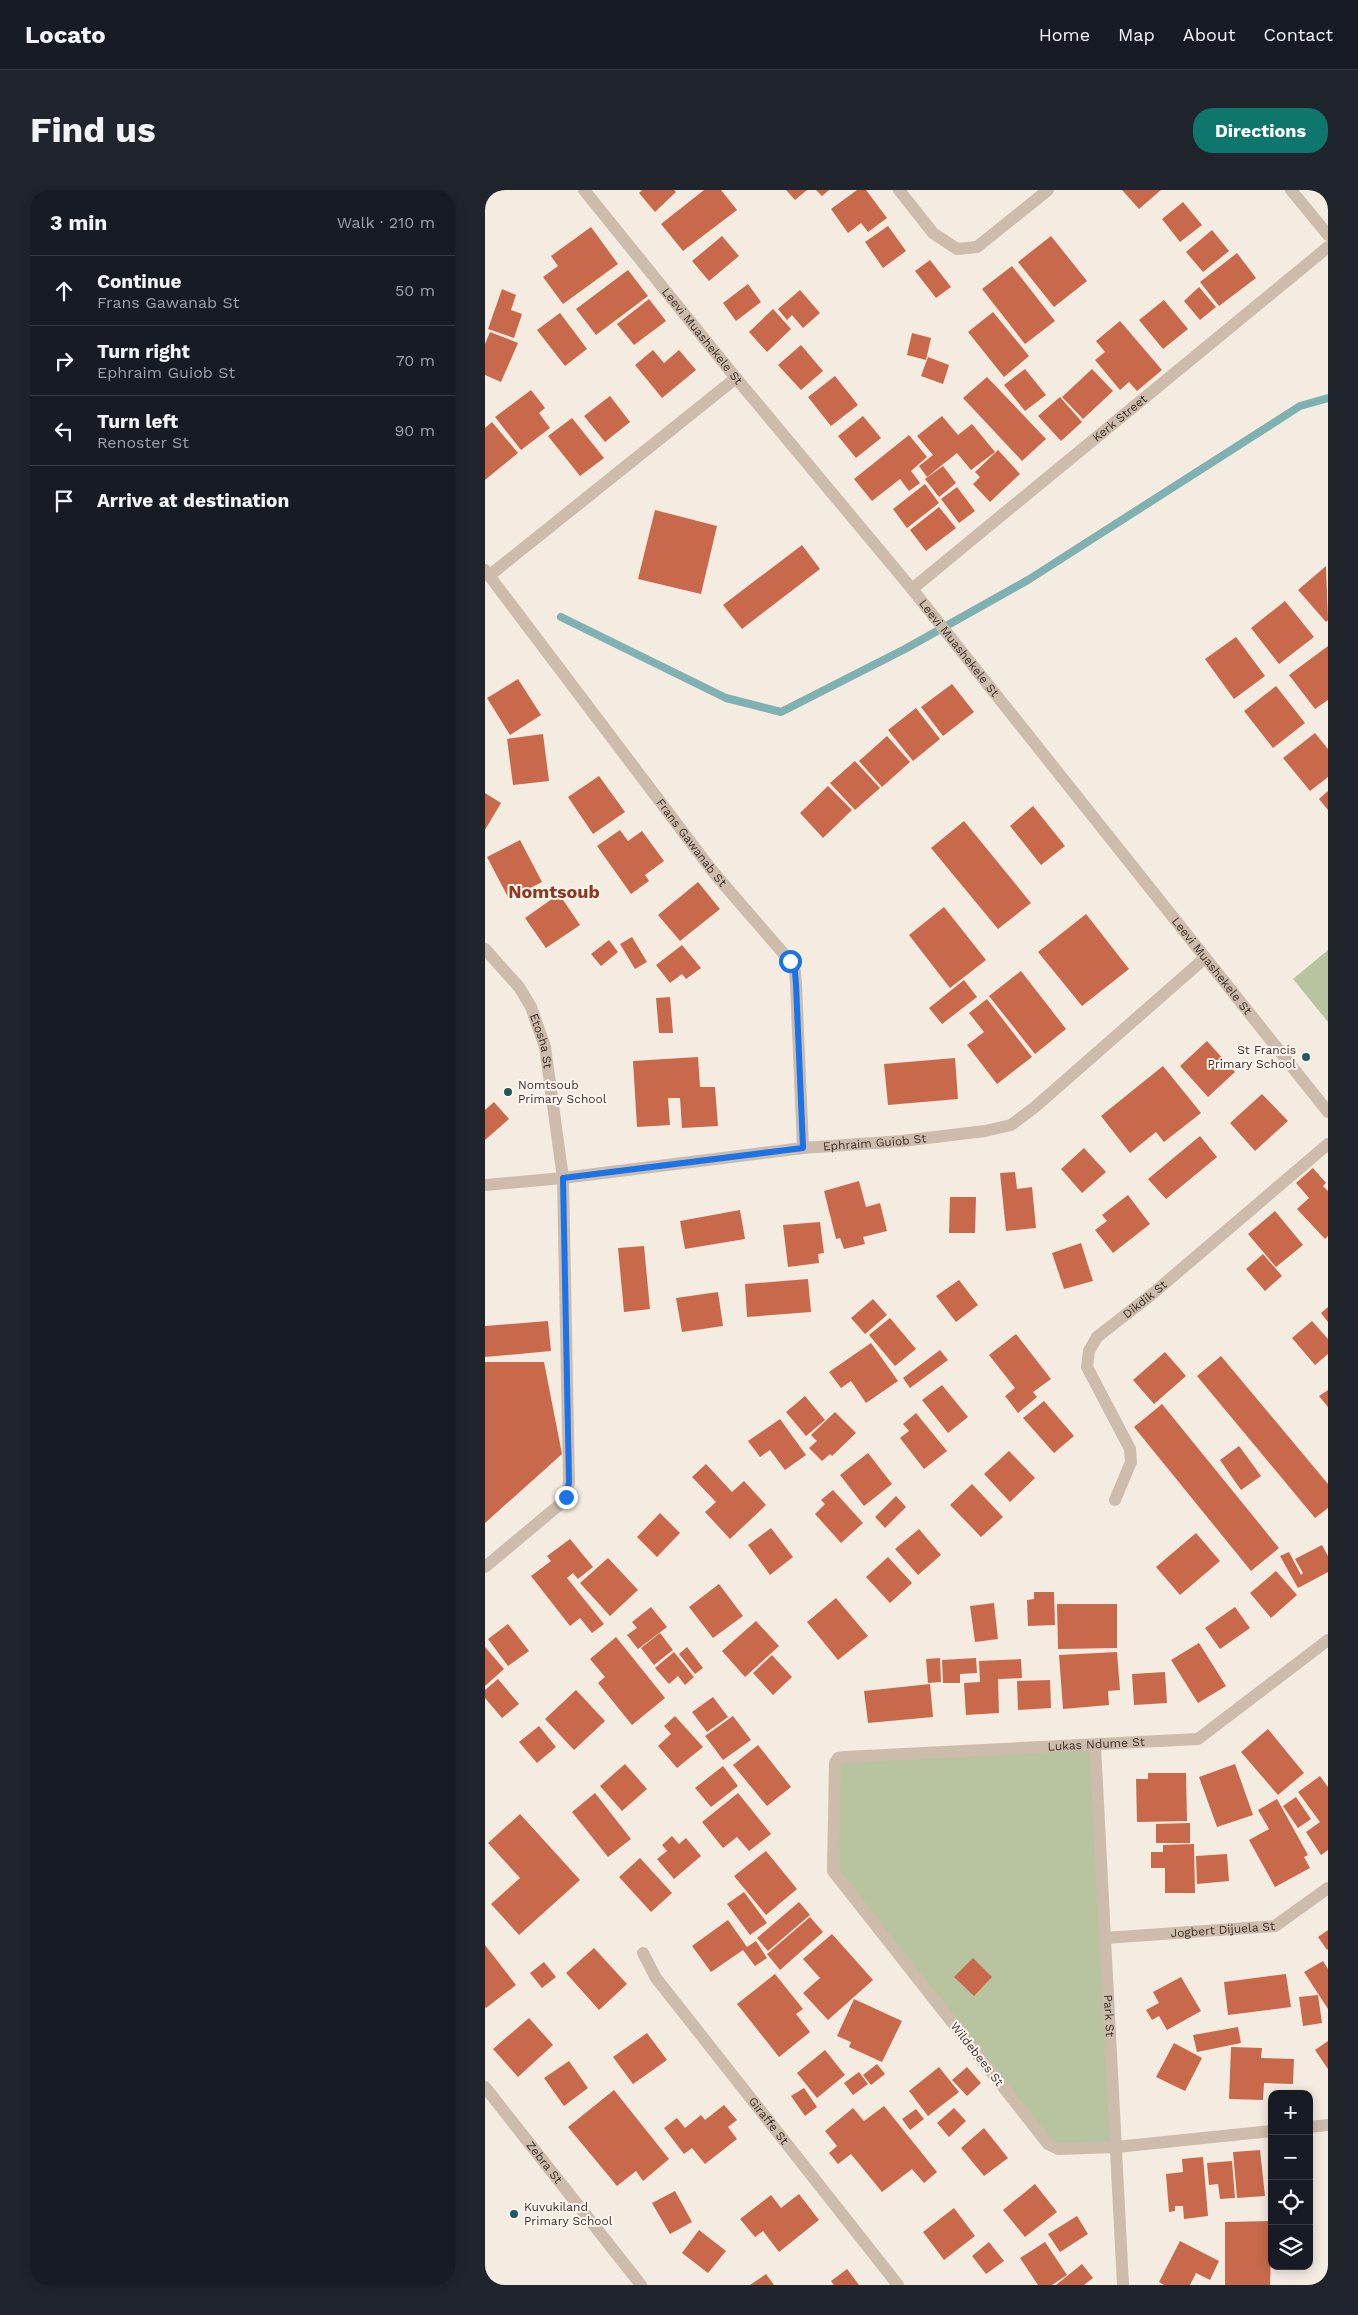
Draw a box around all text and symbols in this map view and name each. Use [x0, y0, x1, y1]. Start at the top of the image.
text: Locato [25, 21, 106, 49]
text: Home [1039, 24, 1090, 45]
text: Map [1118, 24, 1155, 45]
text: About [1183, 24, 1235, 45]
text: Contact [1263, 24, 1333, 45]
button: Directions [1193, 108, 1328, 153]
text: Find us [30, 109, 156, 151]
text: 3 min [50, 210, 107, 235]
text: Walk · 210 m [337, 213, 435, 232]
text: Continue [97, 270, 181, 293]
icon: ahead [50, 277, 78, 305]
text: 50 m [395, 281, 435, 300]
street label: Leevi Muashekele St [659, 285, 745, 387]
text: Frans Gawanab St [97, 293, 239, 312]
text: Turn right [97, 340, 190, 363]
icon: right [50, 347, 78, 375]
text: 70 m [396, 351, 435, 370]
text: Ephraim Guiob St [97, 363, 235, 382]
street label: Kerk Street [1090, 392, 1150, 445]
text: Turn left [97, 410, 178, 433]
icon: left [50, 417, 78, 445]
text: 90 m [394, 421, 435, 440]
text: Renoster St [97, 433, 189, 452]
icon: arrive [50, 487, 78, 515]
text: Arrive at destination [97, 489, 289, 512]
street label: Leevi Muashekele St [916, 597, 1002, 699]
street label: Frans Gawanab St [653, 796, 730, 889]
district label: Nomtsoub [508, 881, 600, 902]
street label: Leevi Muashekele St [1169, 914, 1255, 1017]
route start [779, 950, 802, 973]
street label: Etosha St [527, 1012, 555, 1069]
place label: St Francis Primary School [1208, 1043, 1296, 1071]
marker: St Francis Primary School [1300, 1051, 1312, 1063]
place label: Nomtsoub Primary School [518, 1078, 607, 1106]
marker: Nomtsoub Primary School [502, 1086, 514, 1098]
street label: Ephraim Guiob St [822, 1131, 927, 1154]
street label: Dikdik St [1120, 1278, 1170, 1321]
route end [555, 1486, 578, 1509]
street label: Lukas Ndume St [1047, 1735, 1145, 1754]
street label: Jogbert Dijuela St [1170, 1919, 1275, 1940]
street label: Park St [1101, 1994, 1117, 2037]
street label: Wildebees St [948, 2019, 1006, 2089]
map controls [1268, 2090, 1313, 2270]
button: + [1268, 2090, 1313, 2135]
street label: Giraffe St [746, 2094, 792, 2147]
button: − [1268, 2135, 1313, 2180]
street label: Zebra St [523, 2138, 565, 2186]
button: locate [1268, 2180, 1313, 2225]
place label: Kuvukiland Primary School [524, 2200, 613, 2228]
marker: Kuvukiland Primary School [508, 2208, 520, 2220]
button: layers [1268, 2225, 1313, 2270]

